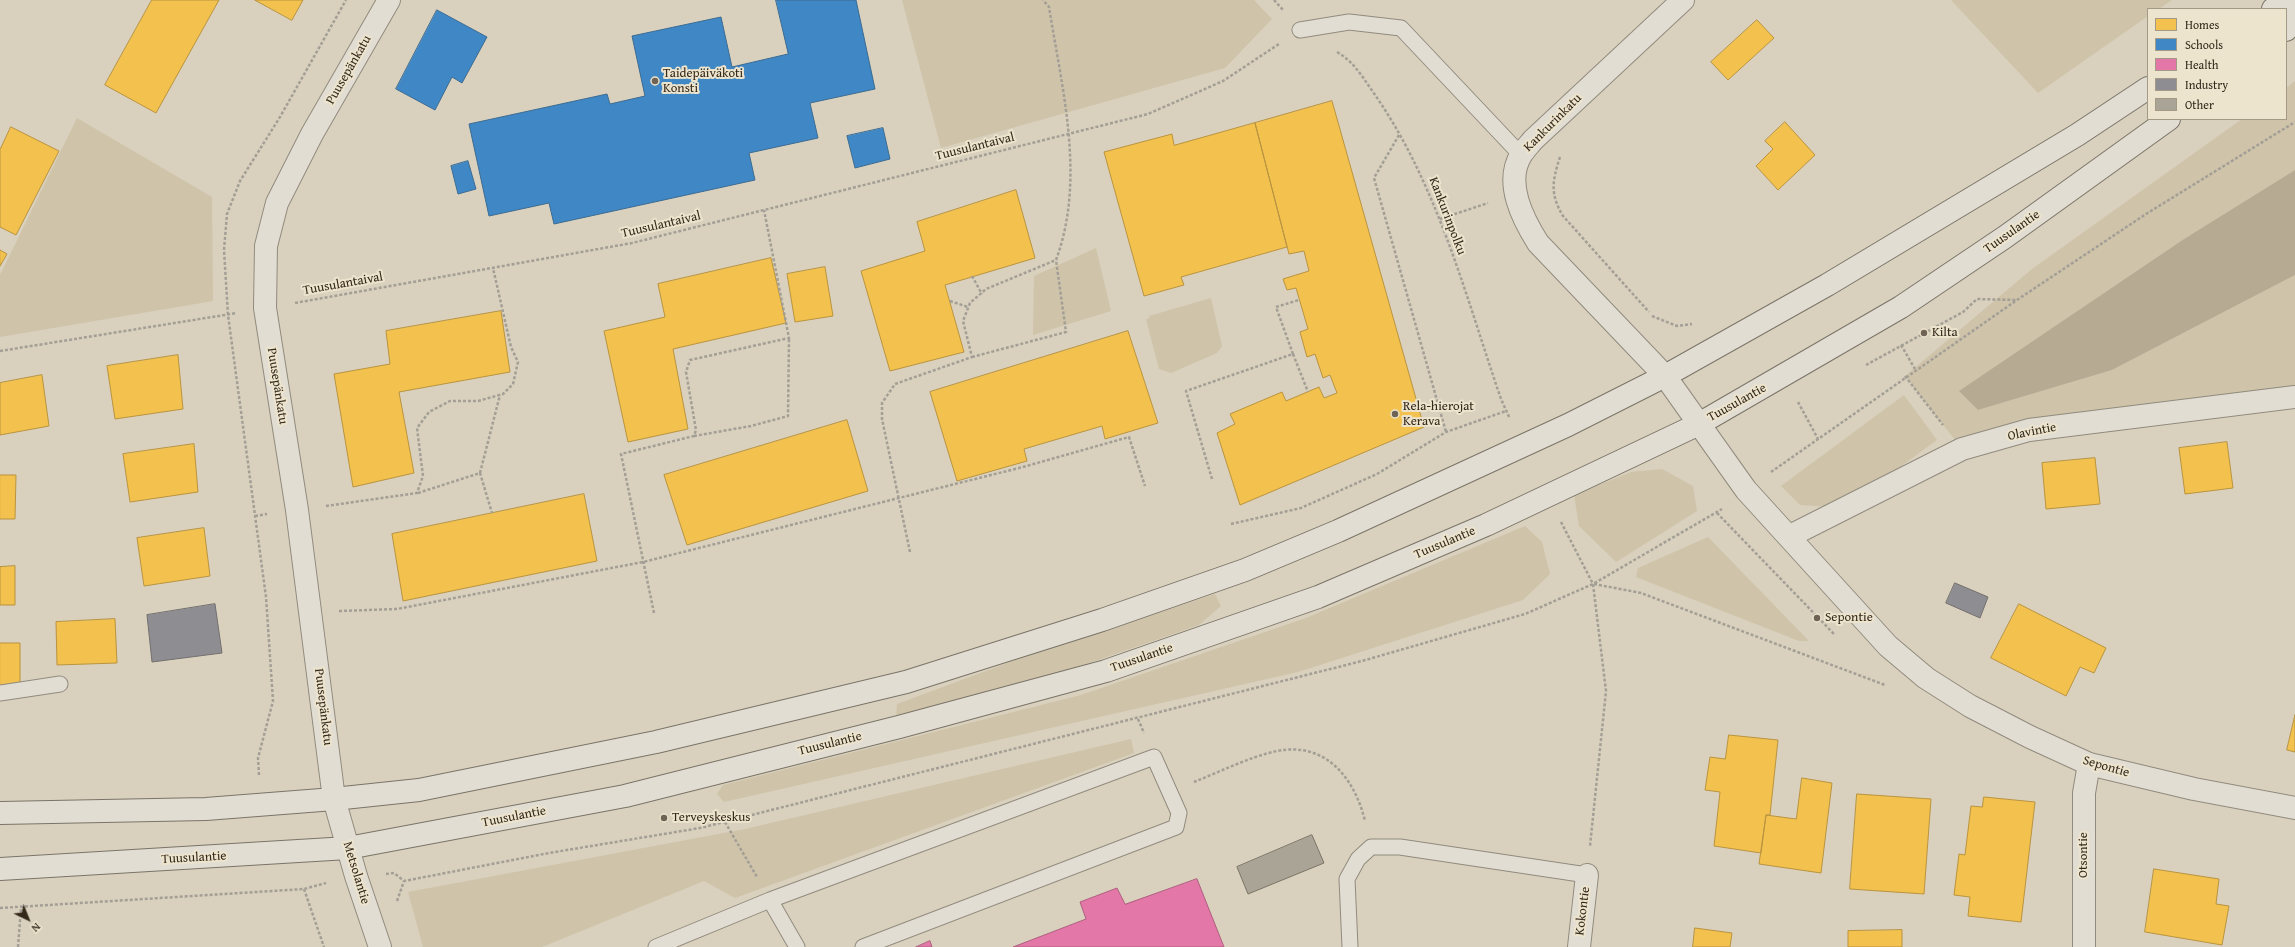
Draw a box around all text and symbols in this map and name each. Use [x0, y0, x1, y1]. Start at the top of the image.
legend [2147, 8, 2287, 120]
text: Homes [2185, 16, 2219, 33]
street label: Puusepänkatu [323, 33, 375, 107]
text: Schools [2185, 36, 2223, 53]
text: Health [2185, 56, 2219, 73]
place label: Taidepäiväkoti Konsti [663, 66, 743, 97]
marker: Taidepäiväkoti Konsti [650, 76, 660, 86]
text: Industry [2185, 76, 2228, 93]
street label: Kankurinkatu [1521, 91, 1585, 155]
text: Other [2185, 96, 2214, 113]
street label: Tuusulantaival [934, 130, 1016, 164]
street label: Kankurinpolku [1425, 175, 1469, 257]
street label: Tuusulantie [1981, 207, 2043, 257]
street label: Tuusulantaival [620, 208, 702, 242]
street label: Tuusulantaival [302, 269, 384, 299]
place label: Kilta [1932, 325, 1958, 341]
marker: Kilta [1919, 328, 1929, 338]
street label: Puusepänkatu [263, 347, 291, 425]
street label: Tuusulantie [1705, 380, 1769, 426]
place label: Rela-hierojat Kerava [1403, 399, 1474, 430]
marker: Rela-hierojat Kerava [1390, 409, 1400, 419]
street label: Olavintie [2006, 420, 2058, 444]
street label: Tuusulantie [1412, 523, 1478, 563]
place label: Sepontie [1825, 610, 1873, 626]
marker: Sepontie [1812, 613, 1822, 623]
street label: Tuusulantie [1109, 640, 1175, 676]
street label: Puusepänkatu [311, 668, 335, 746]
street label: Tuusulantie [797, 729, 863, 759]
street label: Sepontie [2081, 753, 2131, 781]
street label: Tuusulantie [481, 803, 547, 831]
place label: Terveyskeskus [672, 810, 751, 826]
marker: Terveyskeskus [659, 813, 669, 823]
street label: Otsontie [2076, 832, 2092, 878]
street label: Metsolantie [339, 840, 373, 906]
street label: Tuusulantie [161, 849, 227, 867]
street label: Kokontie [1572, 886, 1594, 936]
north arrow [8, 899, 48, 939]
text: N [28, 919, 44, 936]

